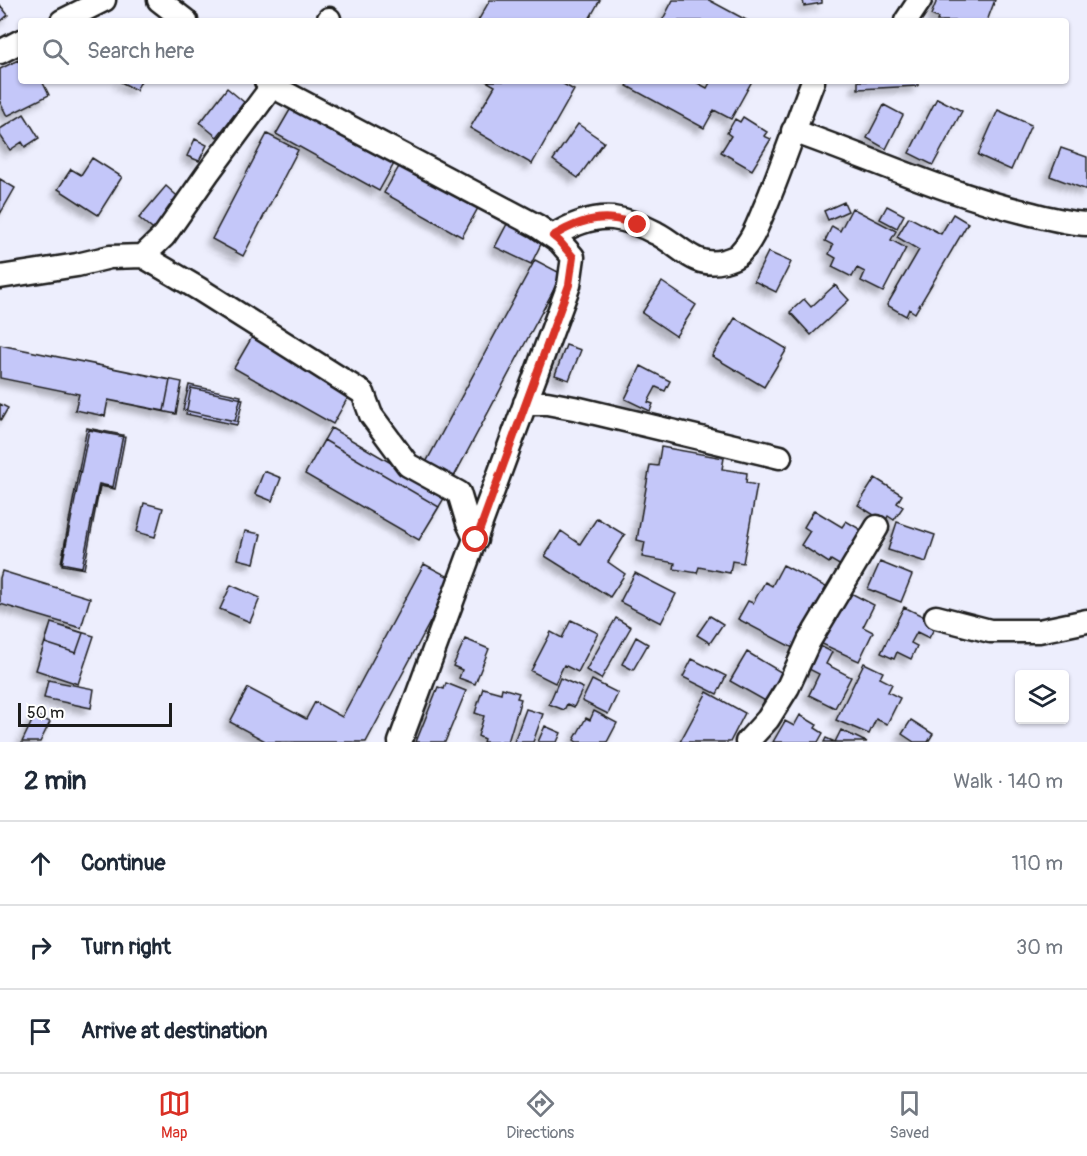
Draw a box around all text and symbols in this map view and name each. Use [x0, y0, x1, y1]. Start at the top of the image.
search box [18, 18, 1069, 84]
icon: search [39, 35, 72, 68]
text: Search here [87, 37, 194, 65]
route end [624, 211, 650, 237]
route start [462, 526, 488, 552]
map controls [1015, 670, 1069, 724]
button: layers [1015, 670, 1069, 724]
scale bar [18, 700, 172, 728]
text: 50 m [27, 703, 64, 723]
text: 2 min [24, 765, 86, 797]
text: Walk · 140 m [953, 769, 1063, 794]
icon: ahead [24, 847, 57, 880]
text: Continue [81, 849, 165, 877]
text: 110 m [1012, 851, 1063, 876]
icon: right [24, 931, 57, 964]
text: Turn right [81, 933, 171, 961]
text: 30 m [1016, 935, 1063, 960]
icon: arrive [24, 1015, 57, 1048]
text: Arrive at destination [81, 1017, 267, 1045]
tab: Map [158, 1087, 191, 1143]
tab: Directions [506, 1087, 574, 1143]
tab: Saved [890, 1087, 929, 1143]

